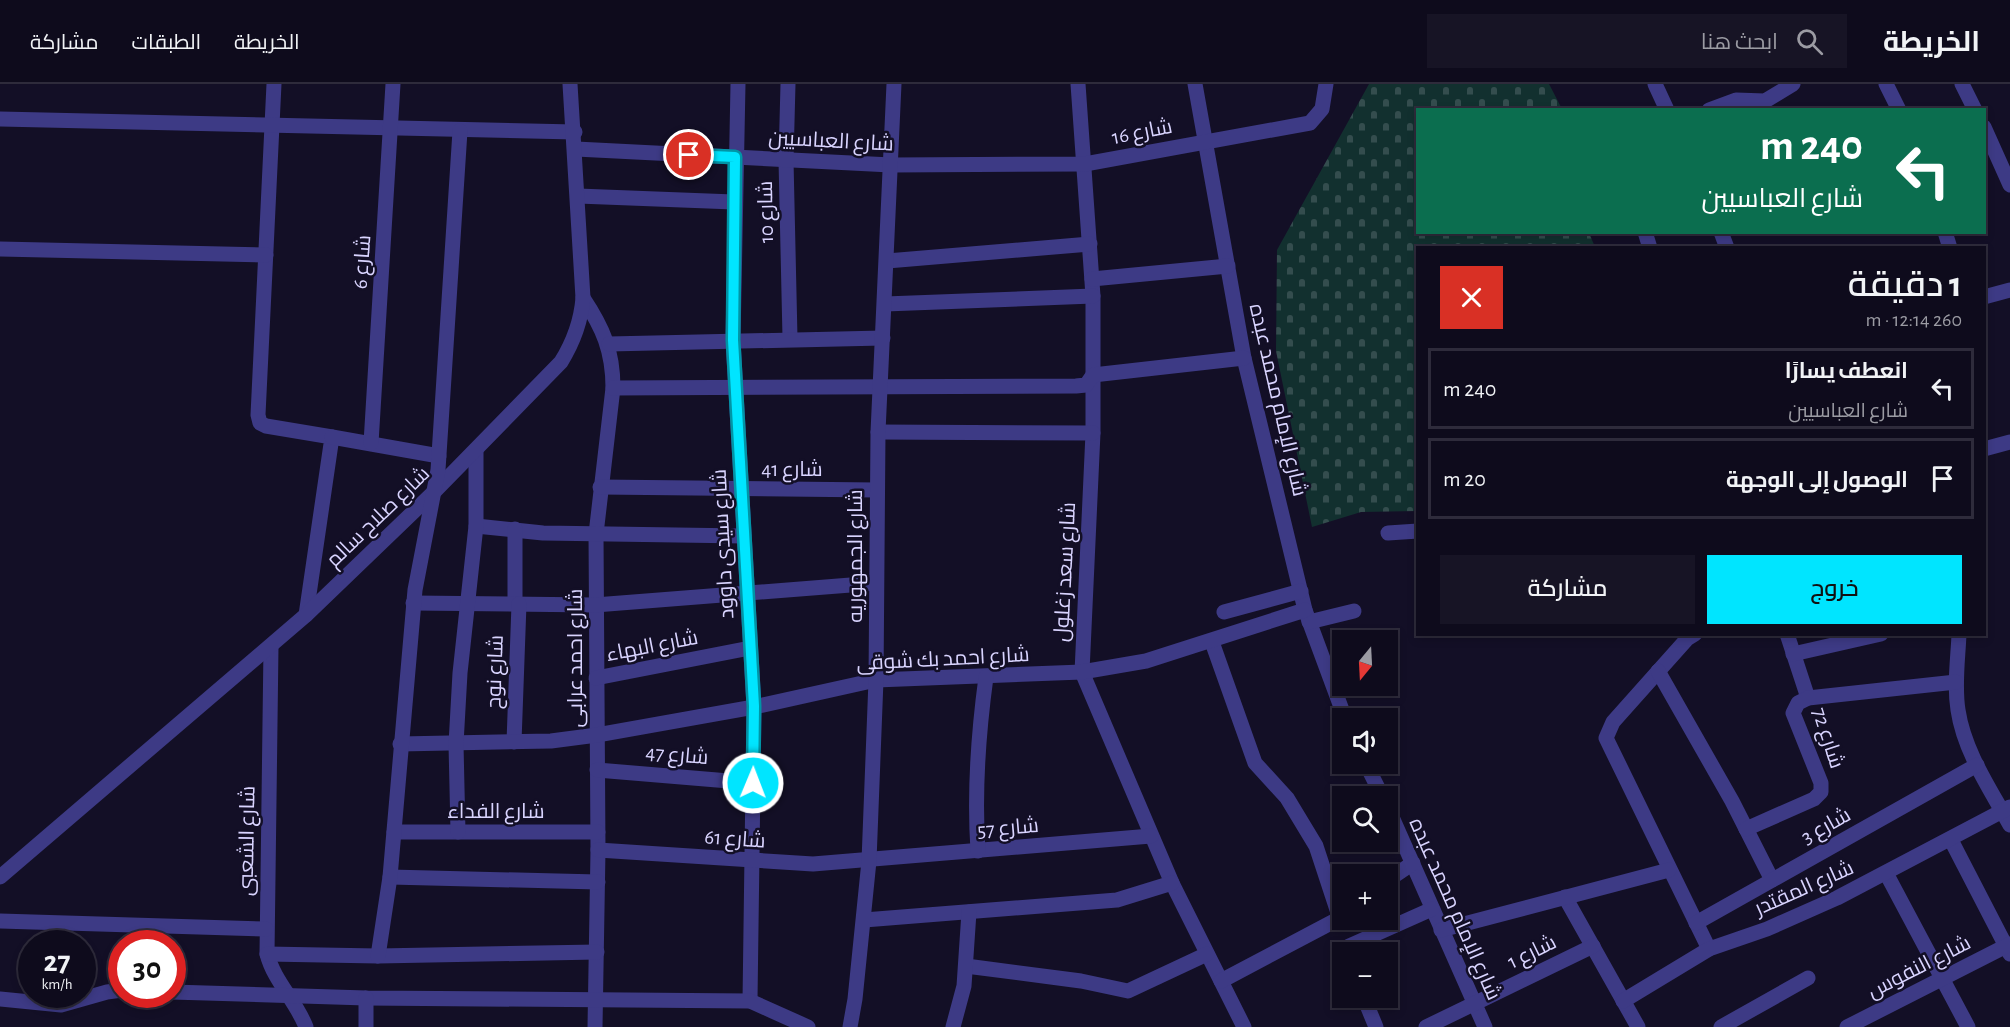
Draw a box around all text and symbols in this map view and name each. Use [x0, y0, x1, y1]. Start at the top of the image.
search box [1427, 14, 1847, 68]
icon: search [1793, 25, 1826, 58]
text: الخريطة [1883, 29, 1980, 57]
text: ابحث هنا [1701, 31, 1778, 53]
text: مشاركة [30, 32, 99, 53]
text: الطبقات [132, 32, 201, 53]
text: الخريطة [234, 32, 300, 53]
street label: شارع 16 [1110, 116, 1175, 151]
text: 240 m [1760, 125, 1863, 167]
street label: شارع العباسيين [768, 127, 894, 158]
pin [663, 129, 714, 180]
icon: left [1884, 132, 1962, 210]
icon: arrive [672, 138, 705, 171]
street label: شارع 10 [755, 181, 780, 243]
text: شارع العباسيين [1701, 185, 1863, 212]
street label: شارع 6 [350, 234, 377, 290]
button: close [1440, 266, 1503, 329]
text: 1 دقيقة [1848, 267, 1962, 303]
street label: شارع الإمام محمد عبده [1243, 302, 1310, 499]
text: 260 m · 12:14 [1865, 310, 1962, 330]
text: انعطف يسارًا [1785, 360, 1908, 382]
icon: left [1926, 372, 1959, 405]
text: 240 m [1443, 378, 1496, 400]
text: شارع العباسيين [1788, 401, 1908, 421]
street label: شارع 41 [761, 459, 823, 483]
icon: arrive [1926, 462, 1959, 495]
street label: شارع صلاح سالم [322, 463, 436, 573]
street label: شارع سيدى داوود [709, 468, 740, 619]
text: 20 m [1443, 468, 1486, 490]
text: الوصول إلى الوجهة [1726, 469, 1908, 491]
street label: شارع الجمهوريه [845, 489, 869, 623]
street label: شارع سعد زغلول [1051, 501, 1082, 643]
button: مشاركة [1440, 555, 1695, 624]
button: خروج [1707, 555, 1962, 624]
street label: شارع احمد عرابى [565, 589, 589, 727]
street label: شارع البهاء [604, 627, 700, 668]
north arrow [1332, 630, 1398, 696]
map controls [1332, 630, 1398, 1008]
street label: شارع نوح [483, 635, 510, 709]
street label: شارع احمد بك شوقى [856, 644, 1030, 677]
street label: شارع 72 [1806, 705, 1848, 772]
button: sound [1332, 708, 1398, 774]
street label: شارع 47 [644, 742, 709, 771]
position arrow [721, 751, 785, 815]
street label: شارع الشعبى [236, 786, 261, 896]
button: search [1332, 786, 1398, 852]
street label: شارع الفداء [447, 801, 545, 825]
street label: شارع 3 [1798, 804, 1856, 851]
street label: شارع 57 [976, 815, 1040, 844]
street label: شارع الإمام محمد عبده [1403, 815, 1505, 1004]
street label: شارع 61 [704, 826, 766, 855]
street label: شارع المقتدر [1750, 857, 1858, 922]
button: + [1332, 864, 1398, 930]
speed limit sign: 30 [108, 930, 186, 1008]
street label: شارع 1 [1504, 931, 1561, 975]
street label: شارع النفوس [1864, 932, 1975, 1005]
button: − [1332, 942, 1398, 1008]
text: 27 [43, 947, 71, 977]
text: km/h [42, 977, 72, 992]

